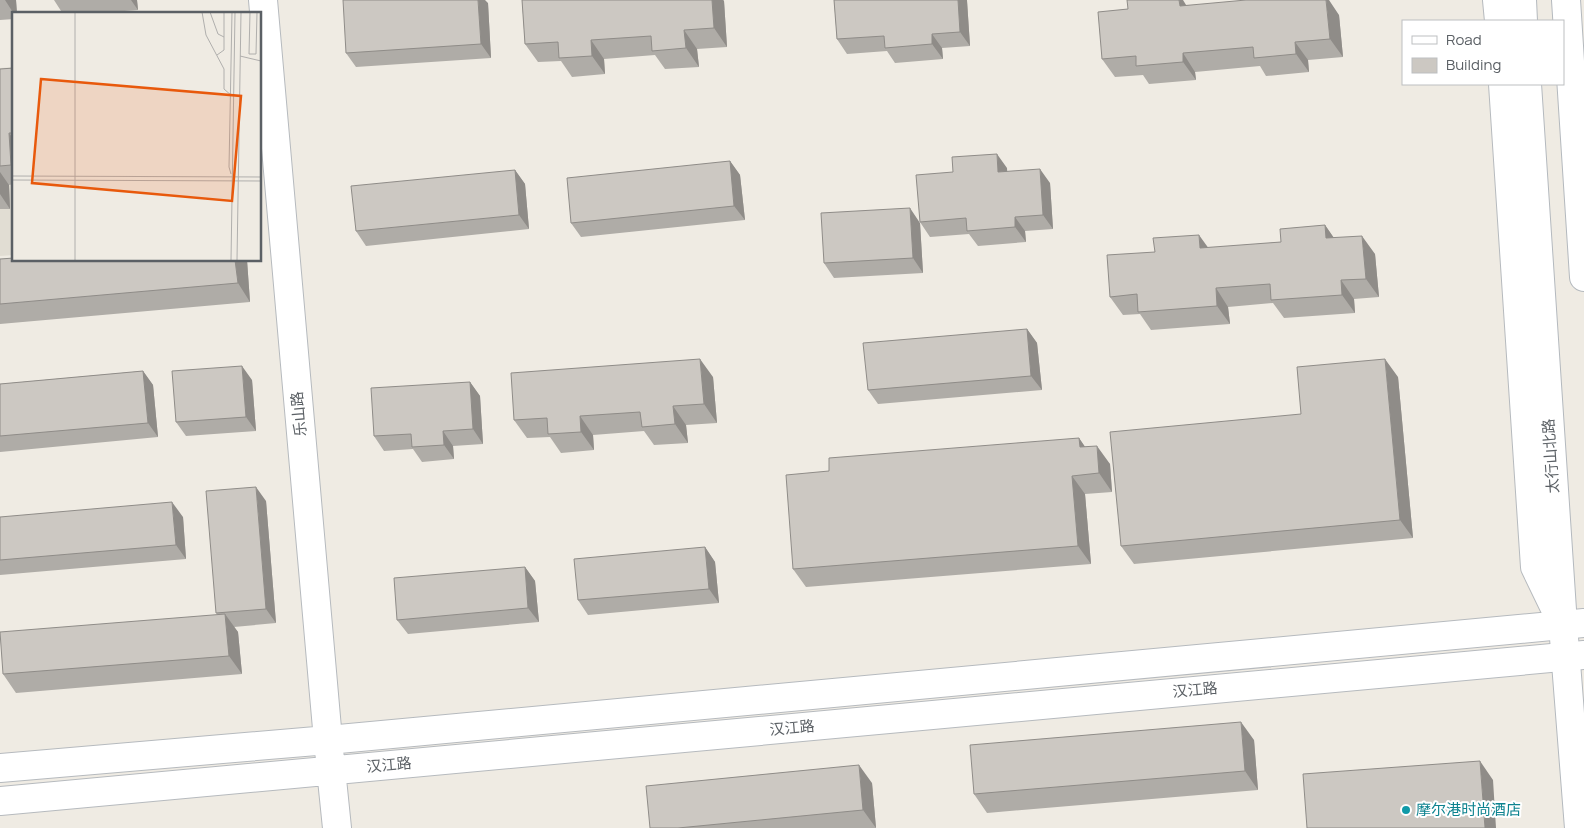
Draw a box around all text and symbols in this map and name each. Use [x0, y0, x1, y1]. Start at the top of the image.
inset map [12, 12, 261, 261]
legend [1402, 20, 1564, 85]
text: Road [1446, 29, 1482, 50]
text: Building [1446, 54, 1501, 75]
street label: 乐山路 [286, 391, 311, 437]
street label: 太行山北路 [1537, 418, 1564, 494]
street label: 汉江路 [1172, 677, 1218, 702]
street label: 汉江路 [769, 715, 815, 740]
street label: 汉江路 [366, 752, 412, 777]
place label: 摩尔港时尚酒店 [1416, 799, 1521, 820]
marker: 摩尔港时尚酒店 [1400, 804, 1412, 816]

